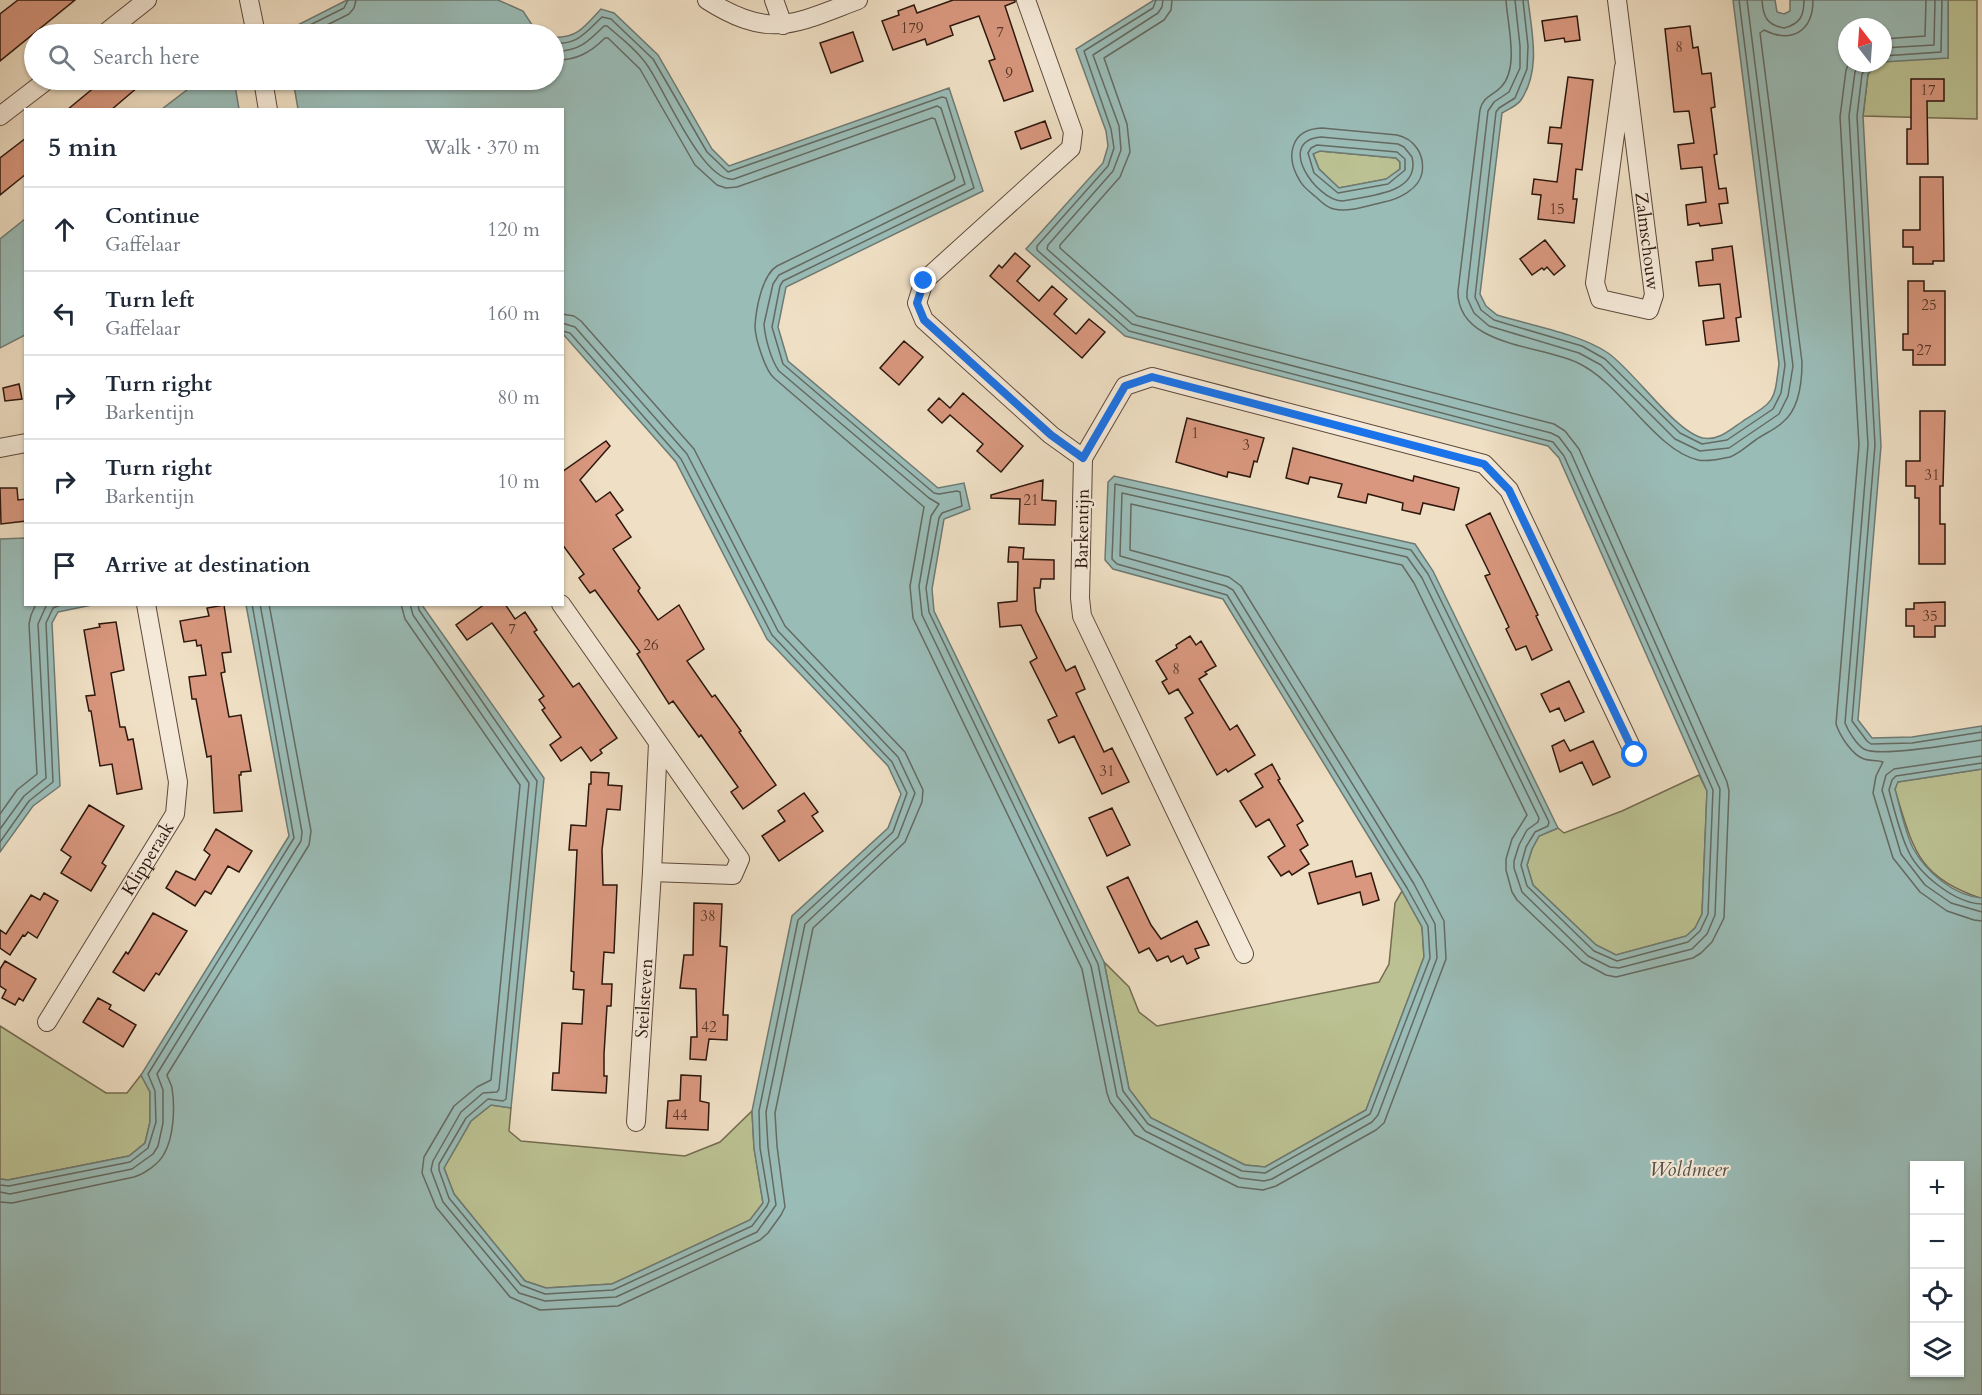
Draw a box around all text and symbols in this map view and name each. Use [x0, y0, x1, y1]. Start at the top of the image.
house number: 179 [900, 18, 924, 38]
north arrow [1838, 18, 1892, 72]
house number: 7 [996, 22, 1004, 42]
search box [24, 24, 564, 90]
house number: 8 [1675, 37, 1683, 57]
icon: search [45, 41, 78, 74]
text: Search here [93, 42, 200, 72]
house number: 9 [1005, 63, 1013, 83]
house number: 17 [1920, 80, 1936, 100]
text: 5 min [48, 130, 117, 165]
text: Walk · 370 m [425, 134, 540, 161]
street label: Zalmschouw [1628, 191, 1665, 292]
house number: 15 [1549, 199, 1565, 219]
text: Continue [105, 201, 200, 231]
icon: ahead [48, 213, 81, 246]
text: 120 m [487, 216, 540, 243]
text: Gaffelaar [105, 231, 180, 258]
route end [910, 267, 936, 293]
text: Turn left [105, 285, 194, 315]
house number: 25 [1921, 295, 1937, 315]
icon: left [48, 297, 81, 330]
text: 160 m [487, 300, 540, 327]
text: Gaffelaar [105, 315, 180, 342]
house number: 27 [1916, 340, 1932, 360]
text: Turn right [105, 369, 212, 399]
icon: right [48, 381, 81, 414]
text: 80 m [497, 384, 540, 411]
text: Barkentijn [105, 399, 195, 426]
house number: 1 [1191, 423, 1199, 443]
house number: 3 [1242, 435, 1250, 455]
text: Turn right [105, 453, 212, 483]
icon: right [48, 465, 81, 498]
house number: 31 [1924, 465, 1940, 485]
text: 10 m [497, 468, 540, 495]
text: Barkentijn [105, 483, 195, 510]
street label: Barkentijn [1069, 488, 1096, 570]
house number: 21 [1023, 490, 1039, 510]
icon: arrive [48, 549, 81, 582]
text: Arrive at destination [105, 550, 310, 580]
house number: 35 [1922, 606, 1938, 626]
house number: 7 [508, 619, 516, 639]
house number: 26 [643, 635, 659, 655]
house number: 8 [1172, 659, 1180, 679]
route start [1621, 741, 1647, 767]
house number: 31 [1099, 761, 1115, 781]
street label: Klipperaak [116, 817, 180, 900]
house number: 38 [700, 906, 716, 926]
street label: Steilsteven [629, 957, 659, 1039]
house number: 42 [701, 1017, 717, 1037]
house number: 44 [672, 1105, 688, 1125]
water label: Woldmeer [1650, 1156, 1730, 1183]
map controls [1910, 1161, 1964, 1377]
button: + [1910, 1161, 1964, 1215]
button: − [1910, 1215, 1964, 1269]
button: locate [1910, 1269, 1964, 1323]
button: layers [1910, 1323, 1964, 1377]

